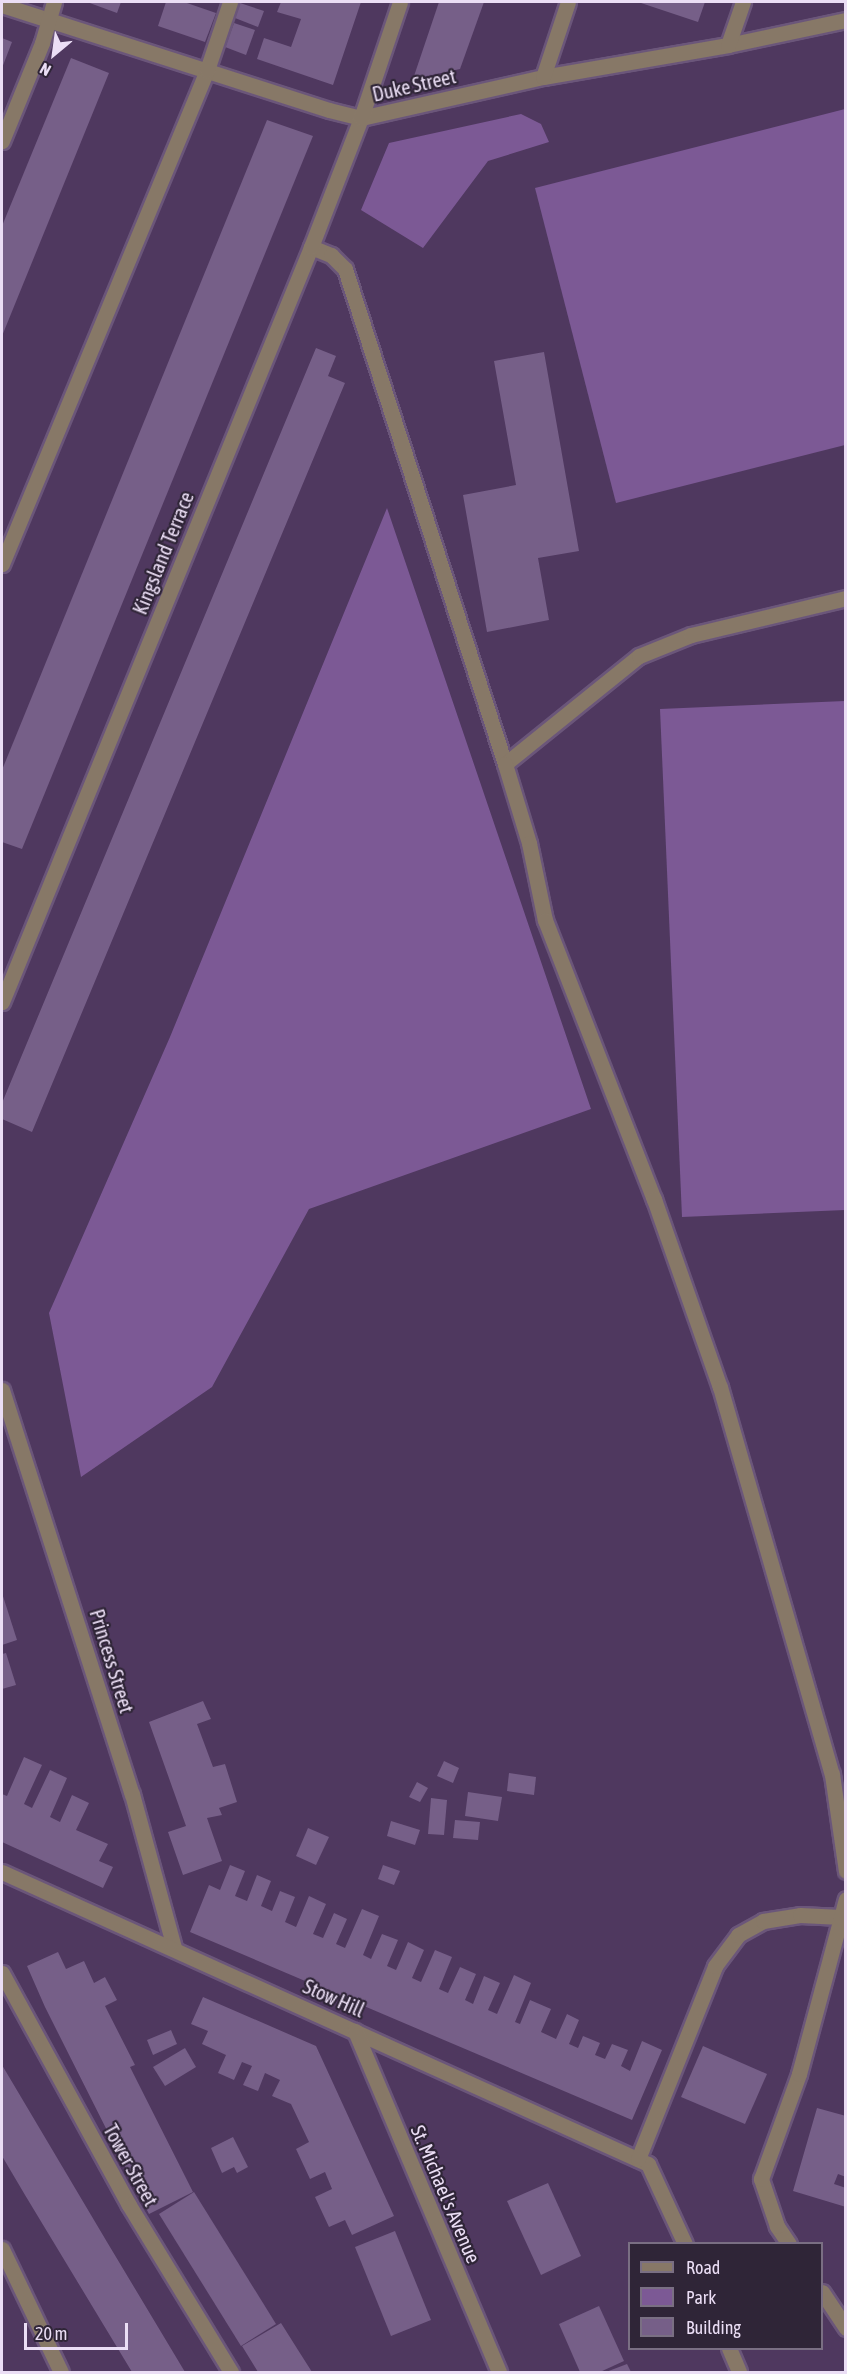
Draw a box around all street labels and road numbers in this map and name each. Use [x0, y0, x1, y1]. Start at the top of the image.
street label: Duke Street [370, 64, 458, 106]
street label: Kingsland Terrace [128, 488, 198, 618]
street label: Princess Street [85, 1606, 139, 1716]
street label: Stow Hill [300, 1974, 368, 2022]
street label: Tower Street [99, 2120, 163, 2210]
street label: St. Michael's Avenue [406, 2121, 486, 2267]

